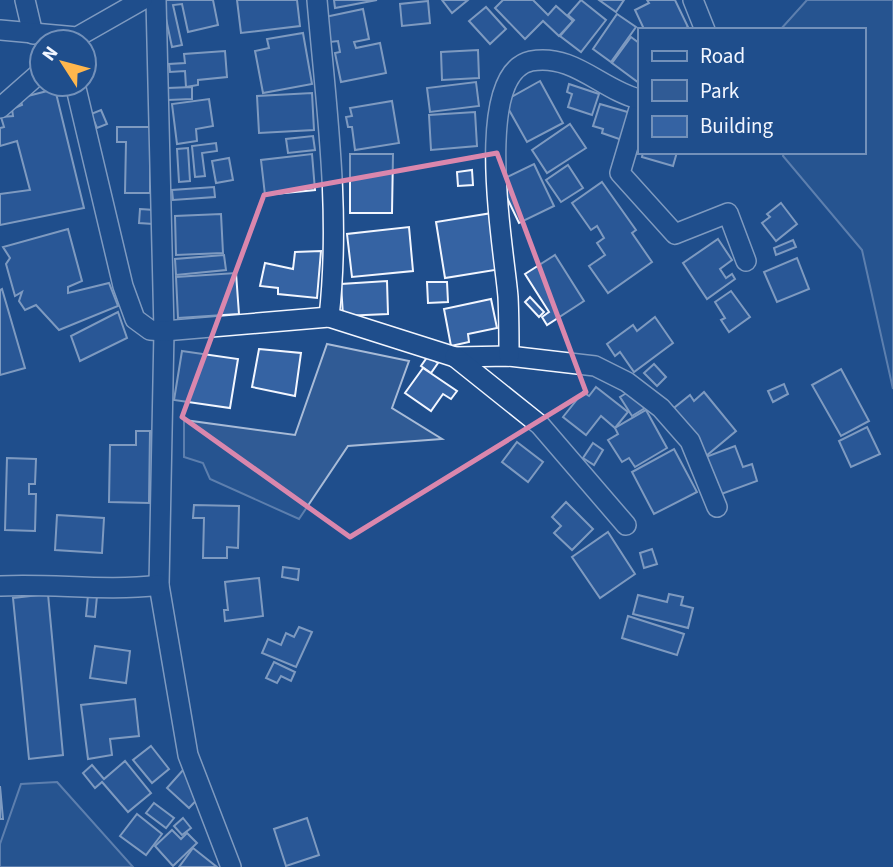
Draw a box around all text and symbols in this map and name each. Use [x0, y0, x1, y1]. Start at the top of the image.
north arrow [28, 28, 98, 98]
legend [638, 28, 865, 154]
text: N [36, 41, 65, 67]
text: Road [700, 41, 745, 71]
text: Park [700, 76, 740, 106]
text: Building [700, 111, 774, 141]

